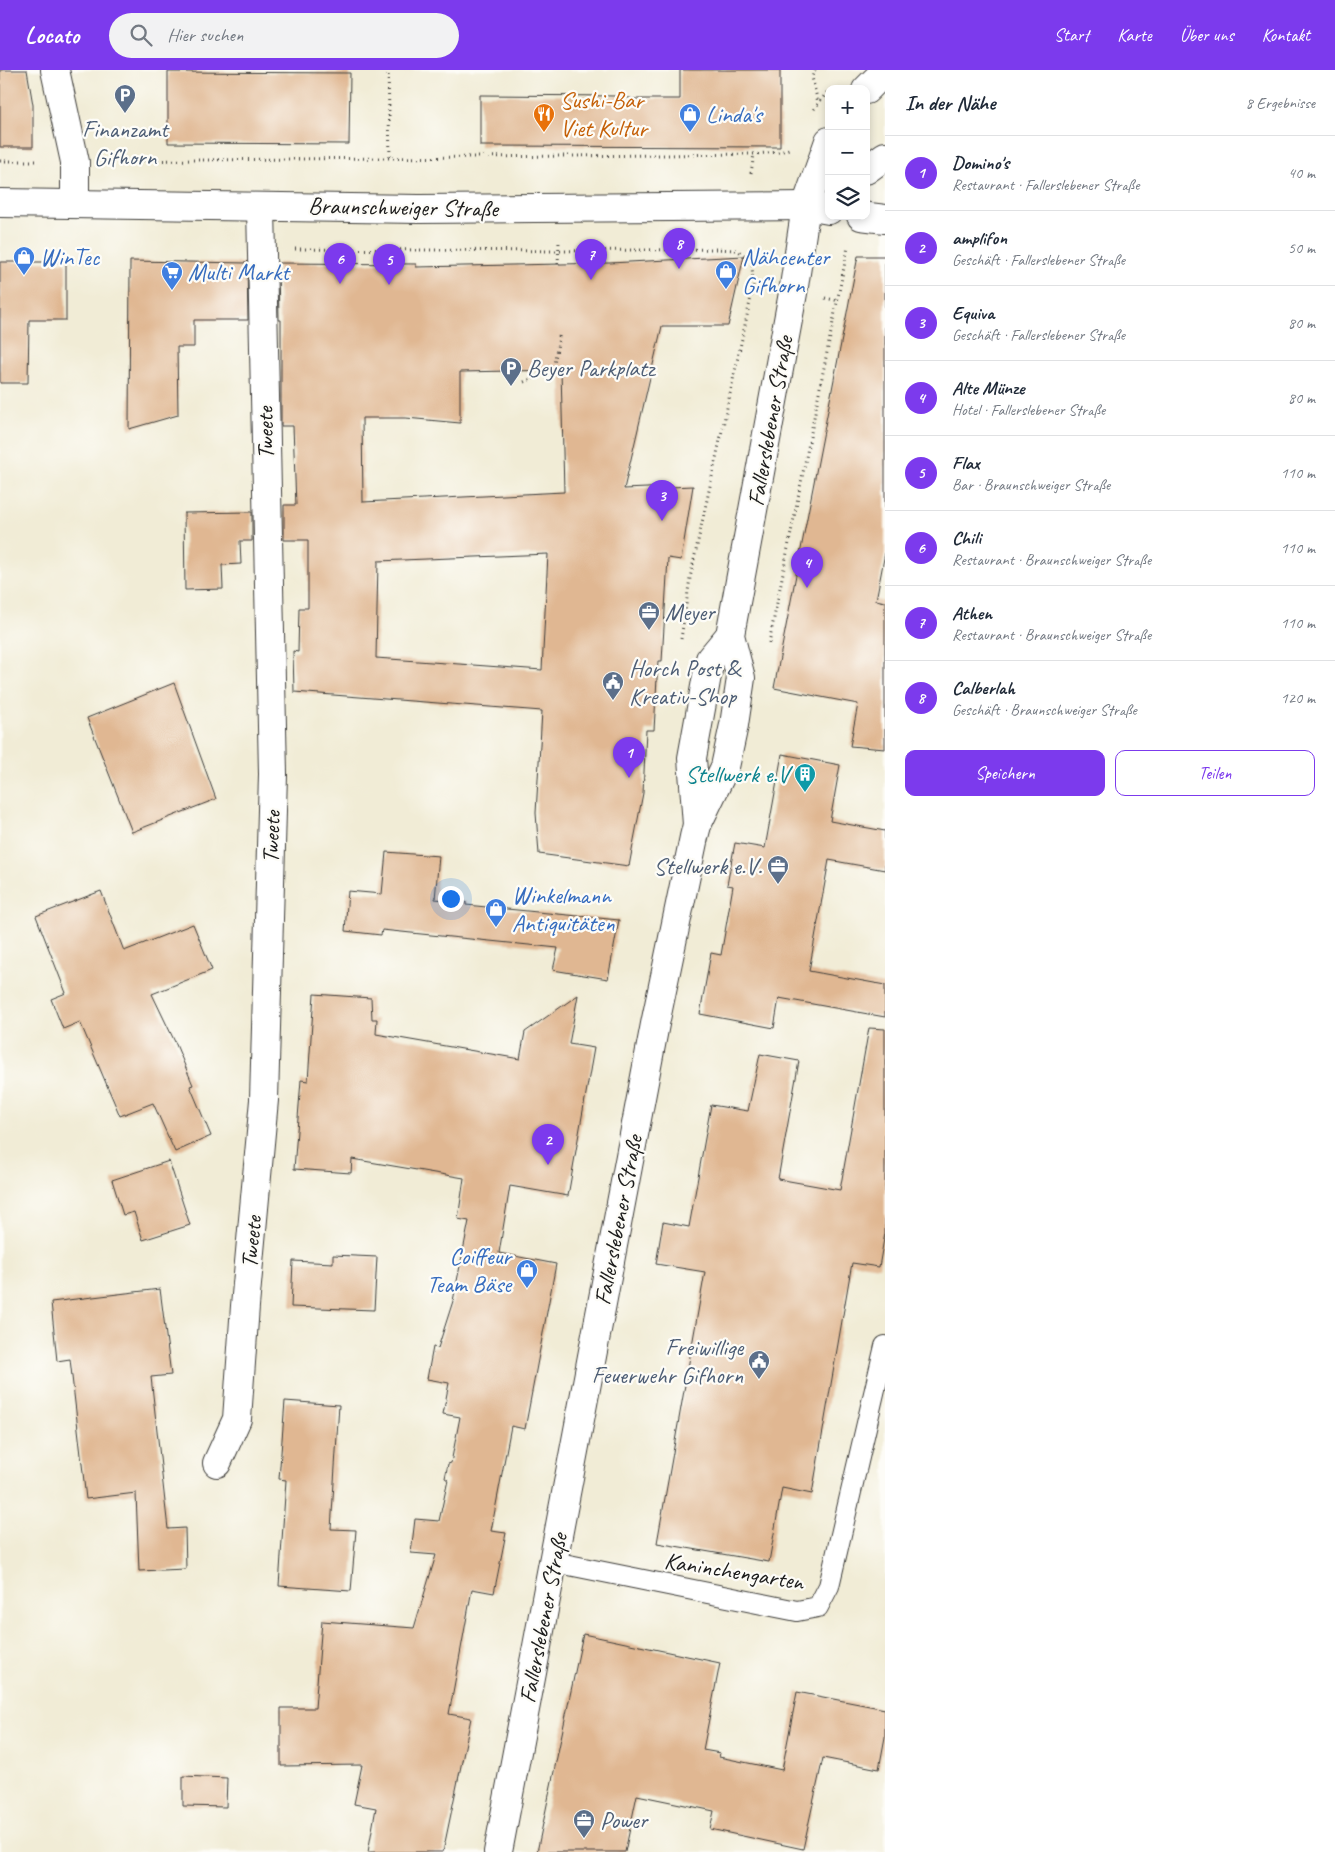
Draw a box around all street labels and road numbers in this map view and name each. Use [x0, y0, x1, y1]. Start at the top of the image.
street label: Braunschweiger Straße [308, 190, 500, 224]
street label: Fallerslebener Straße [740, 332, 800, 508]
street label: Tweete [250, 404, 280, 459]
street label: Tweete [255, 808, 287, 864]
street label: Fallerslebener Straße [587, 1131, 650, 1307]
street label: Tweete [234, 1212, 268, 1269]
street label: Fallerslebener Straße [512, 1529, 575, 1705]
street label: Kaninchengarten [662, 1545, 807, 1597]

